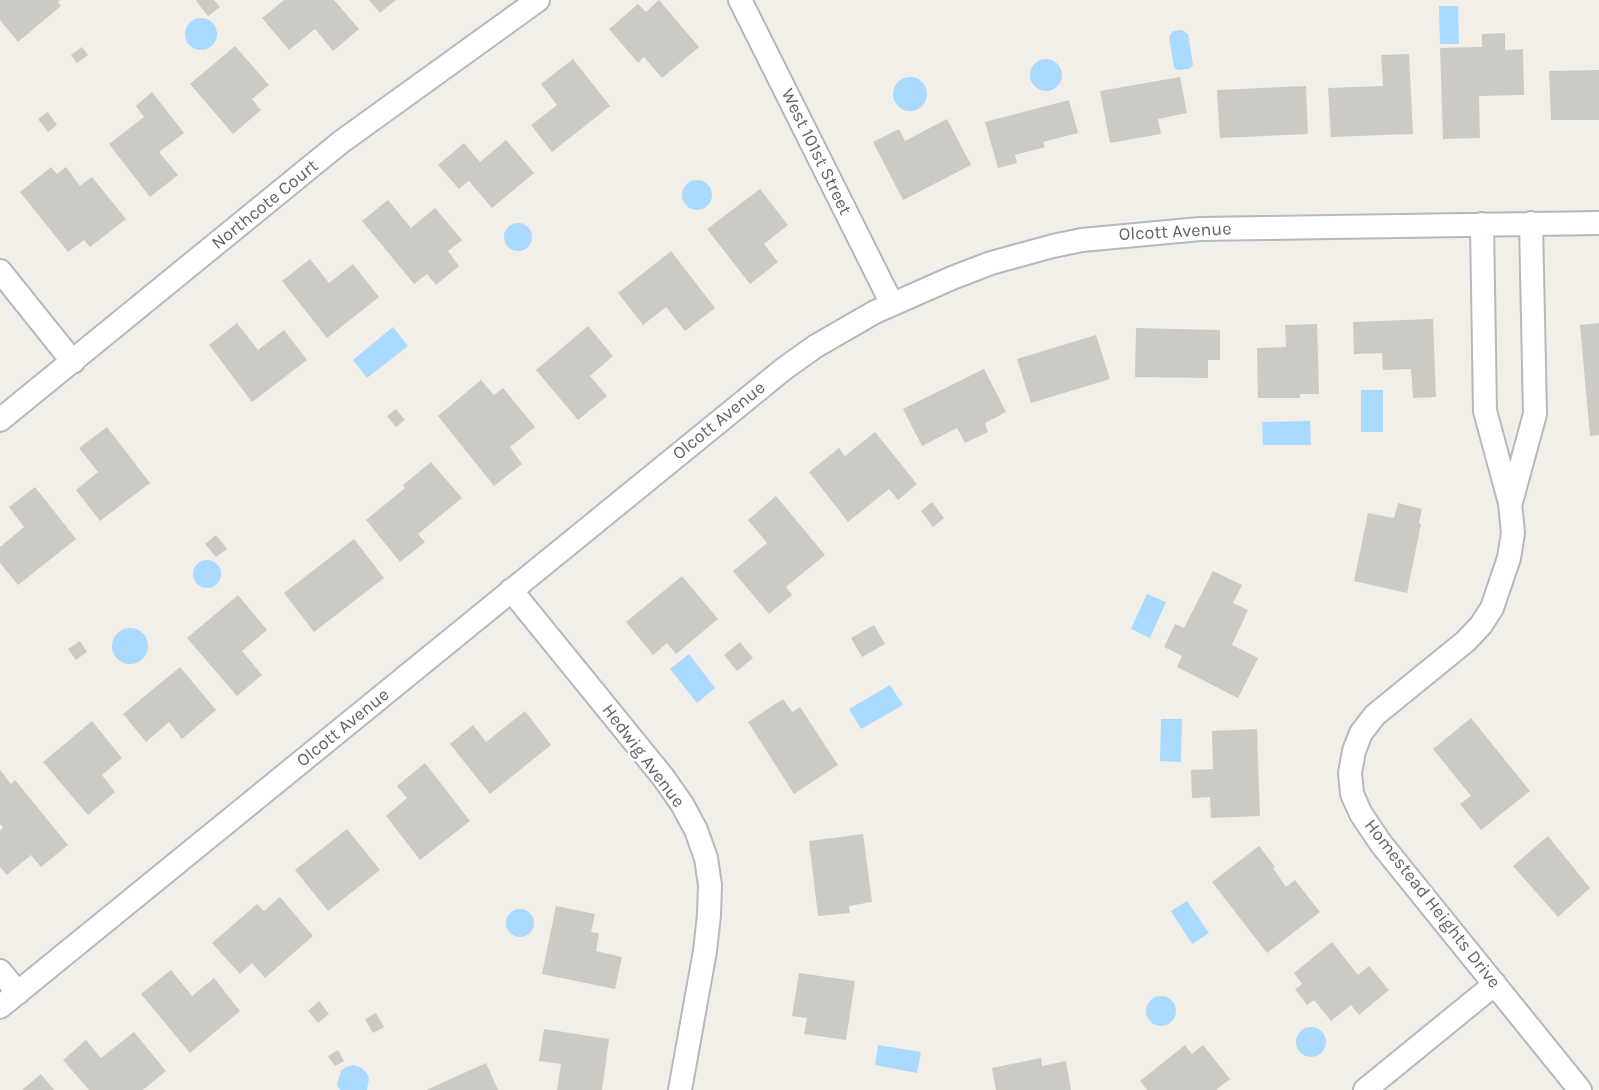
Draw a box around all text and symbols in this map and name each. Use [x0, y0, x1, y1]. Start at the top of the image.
street label: West 101st Street [776, 85, 856, 219]
street label: Northcote Court [207, 155, 323, 255]
street label: Olcott Avenue [1118, 218, 1232, 246]
street label: Olcott Avenue [668, 377, 770, 465]
street label: Olcott Avenue [292, 684, 394, 772]
street label: Hedwig Avenue [597, 700, 689, 812]
street label: Homestead Heights Drive [1359, 815, 1505, 993]

